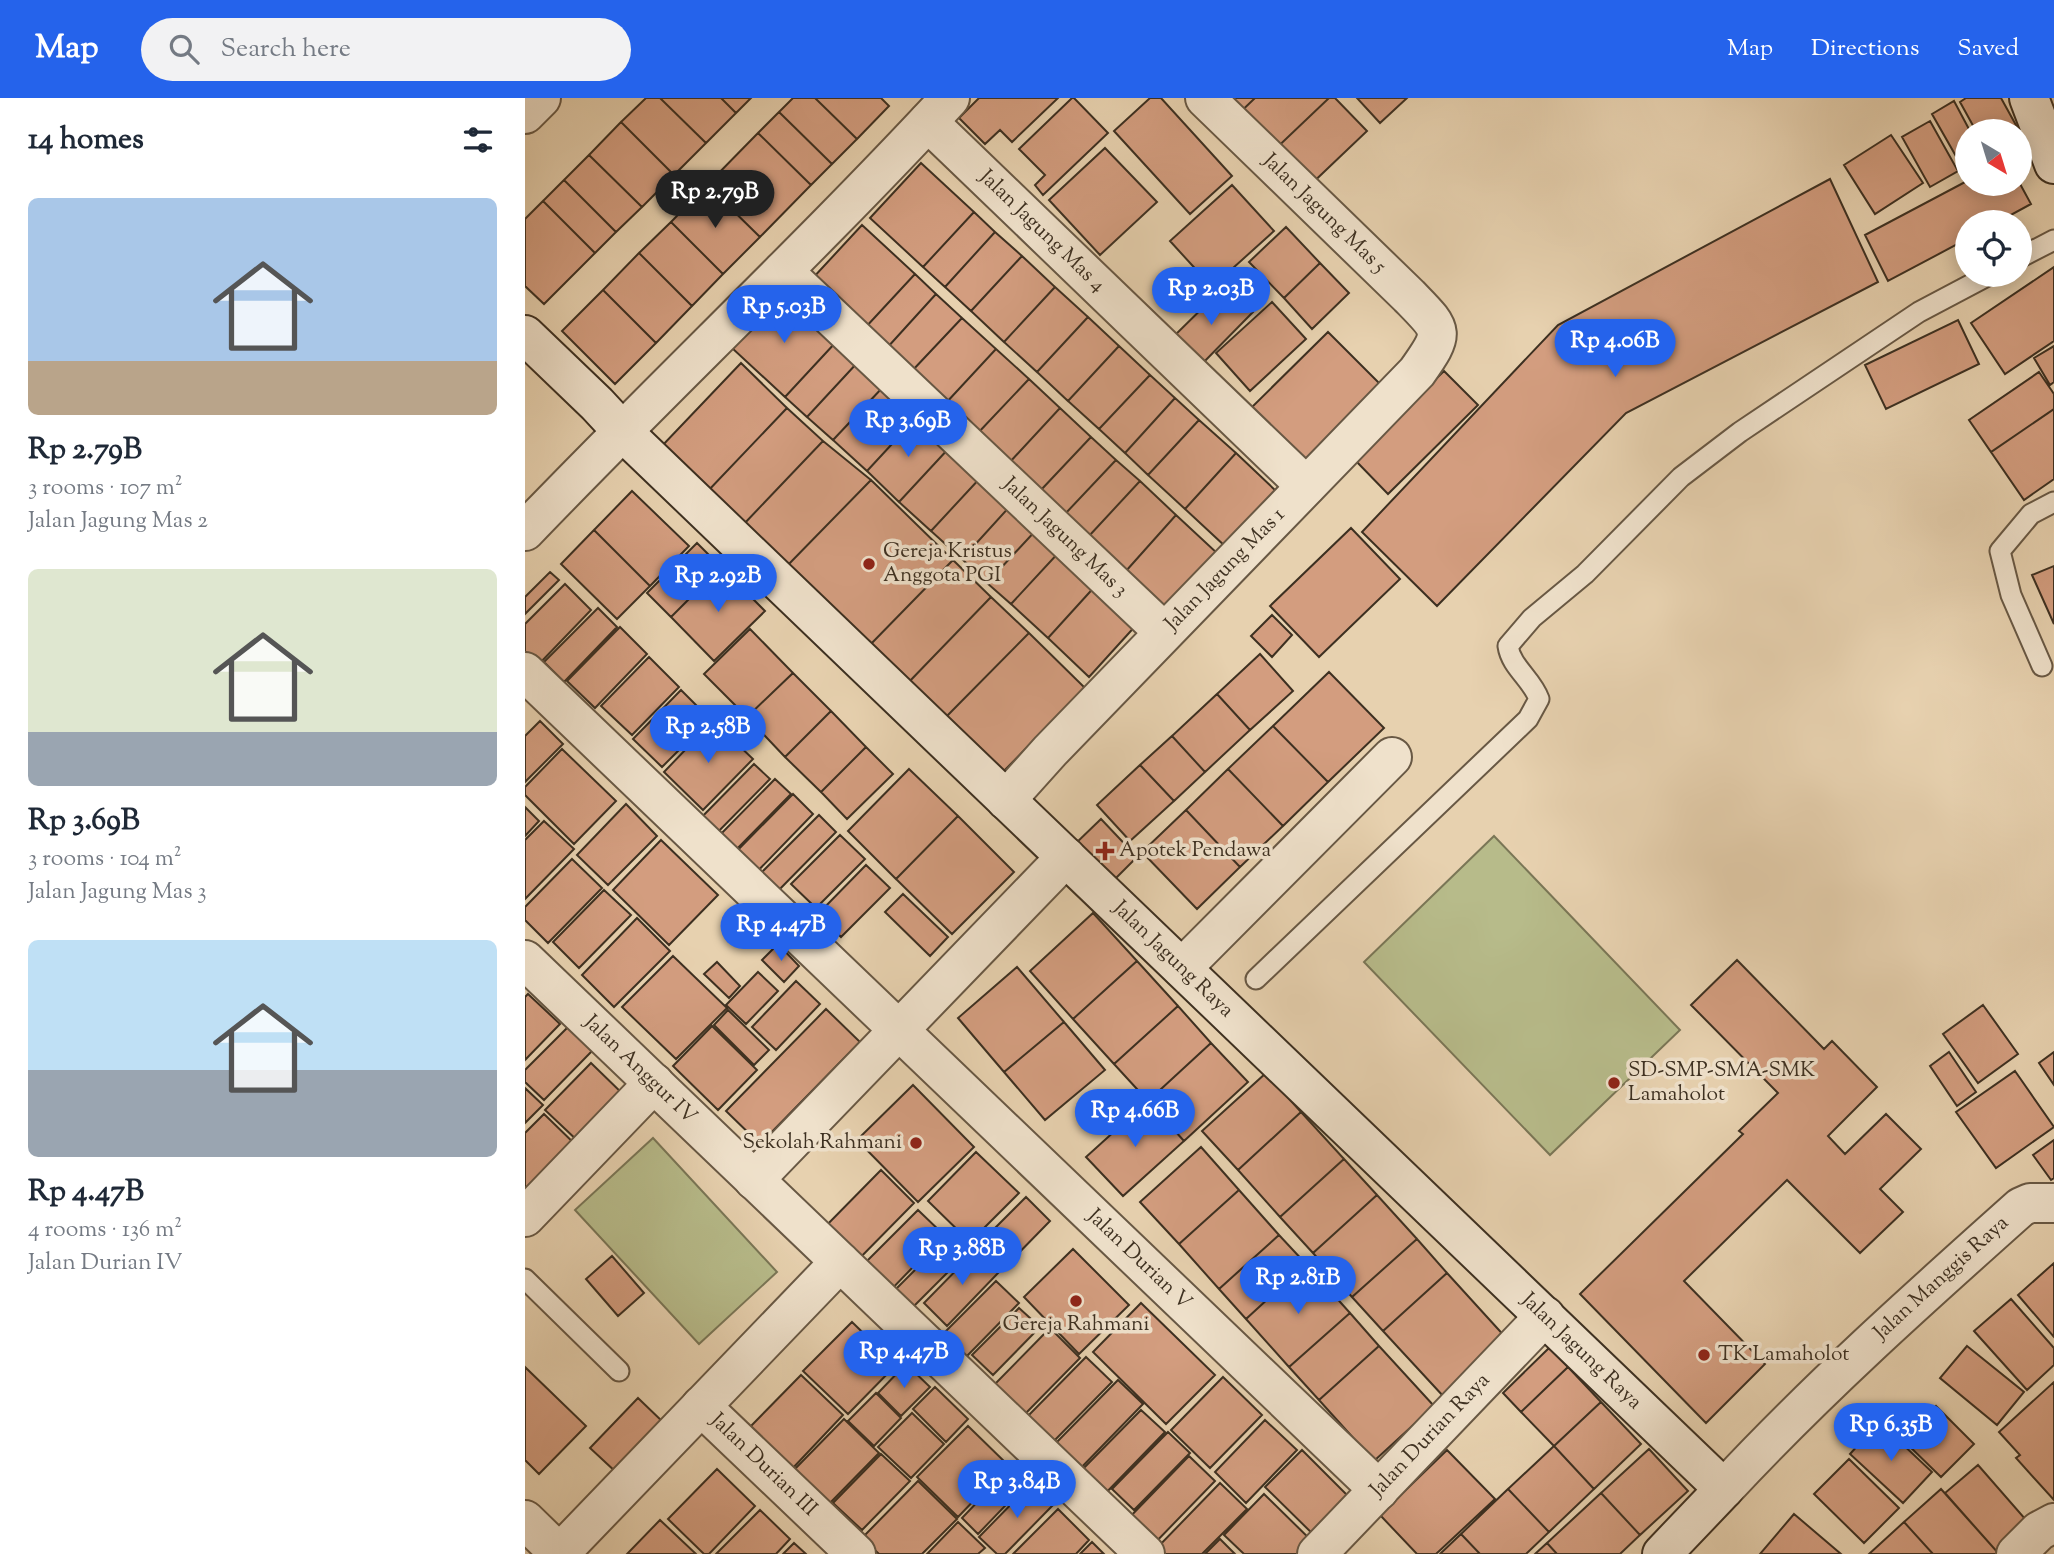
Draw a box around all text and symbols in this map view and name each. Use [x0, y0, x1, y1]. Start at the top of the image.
search box [141, 18, 631, 81]
text: Map [35, 25, 99, 73]
icon: search [165, 30, 203, 68]
text: Search here [221, 31, 351, 68]
text: Map [1727, 32, 1773, 66]
text: Directions [1811, 32, 1919, 66]
text: Saved [1957, 32, 2019, 66]
text: 14 homes [28, 119, 144, 162]
north arrow [1955, 119, 2032, 196]
map controls [1955, 119, 2032, 287]
icon: filters [459, 121, 497, 159]
street label: Jalan Jagung Mas 5 [1255, 146, 1393, 281]
street label: Jalan Jagung Mas 4 [971, 163, 1112, 300]
pin: Rp 2.79B [643, 170, 787, 230]
text: Rp 2.79B [671, 176, 759, 209]
button: locate [1955, 210, 2032, 287]
icon: home [200, 243, 326, 369]
pin: Rp 2.03B [1139, 268, 1283, 327]
text: Rp 2.03B [1168, 273, 1254, 306]
pin: Rp 5.03B [712, 286, 856, 345]
text: Rp 5.03B [743, 291, 825, 324]
pin: Rp 4.06B [1543, 320, 1687, 379]
text: Rp 4.06B [1571, 325, 1659, 358]
pin: Rp 3.69B [836, 400, 980, 459]
text: Rp 3.69B [865, 405, 951, 438]
text: Rp 2.79B [28, 429, 142, 472]
street label: Jalan Jagung Mas 3 [994, 470, 1134, 605]
text: 3 rooms · 107 m² [28, 472, 183, 505]
street label: Jalan Jagung Mas 1 [1158, 501, 1292, 639]
text: Jalan Jagung Mas 2 [28, 505, 208, 538]
place label: Gereja Kristus Anggota PGI [883, 537, 1012, 591]
pin: Rp 2.92B [646, 554, 790, 614]
marker: Gereja Kristus Anggota PGI [861, 556, 877, 572]
text: Rp 2.92B [675, 560, 761, 593]
icon: home [200, 614, 326, 740]
pin: Rp 2.58B [636, 706, 780, 765]
text: Rp 2.58B [666, 711, 750, 744]
text: Rp 3.69B [28, 800, 140, 843]
place label: Apotek Pendawa [1119, 836, 1272, 866]
text: 3 rooms · 104 m² [28, 843, 182, 876]
marker: Apotek Pendawa [1097, 843, 1113, 859]
text: Jalan Jagung Mas 3 [28, 876, 207, 909]
street label: Jalan Jagung Raya [1105, 894, 1240, 1025]
pin: Rp 4.47B [709, 904, 853, 963]
text: Rp 4.47B [737, 909, 825, 942]
icon: home [200, 985, 326, 1111]
street label: Jalan Anggur IV [576, 1008, 703, 1131]
place label: SD-SMP-SMA-SMK Lamaholot [1628, 1056, 1815, 1110]
marker: SD-SMP-SMA-SMK Lamaholot [1606, 1075, 1622, 1091]
pin: Rp 4.66B [1063, 1090, 1207, 1149]
text: Rp 4.66B [1091, 1095, 1179, 1128]
place label: Sekolah Rahmani [743, 1128, 902, 1158]
marker: Sekolah Rahmani [908, 1135, 924, 1151]
text: Rp 4.47B [28, 1171, 144, 1214]
street label: Jalan Durian V [1079, 1202, 1198, 1317]
street label: Jalan Manggis Raya [1867, 1209, 2016, 1348]
text: 4 rooms · 136 m² [28, 1214, 182, 1247]
pin: Rp 3.88B [890, 1228, 1034, 1287]
text: Rp 3.88B [919, 1233, 1005, 1266]
text: Jalan Durian IV [28, 1247, 183, 1280]
pin: Rp 2.81B [1226, 1256, 1370, 1316]
text: Rp 2.81B [1256, 1262, 1340, 1295]
street label: Jalan Jagung Raya [1513, 1286, 1649, 1417]
marker: Gereja Rahmani [1068, 1293, 1084, 1309]
place label: Gereja Rahmani [1003, 1310, 1150, 1340]
pin: Rp 4.47B [832, 1330, 976, 1390]
text: Rp 4.47B [860, 1336, 948, 1369]
place label: TK Lamaholot [1718, 1340, 1850, 1370]
marker: TK Lamaholot [1696, 1347, 1712, 1363]
street label: Jalan Durian Raya [1363, 1366, 1498, 1505]
pin: Rp 6.35B [1819, 1404, 1963, 1463]
street label: Jalan Durian III [702, 1406, 824, 1524]
text: Rp 6.35B [1850, 1409, 1932, 1442]
pin: Rp 3.84B [945, 1460, 1089, 1520]
text: Rp 3.84B [974, 1466, 1060, 1499]

